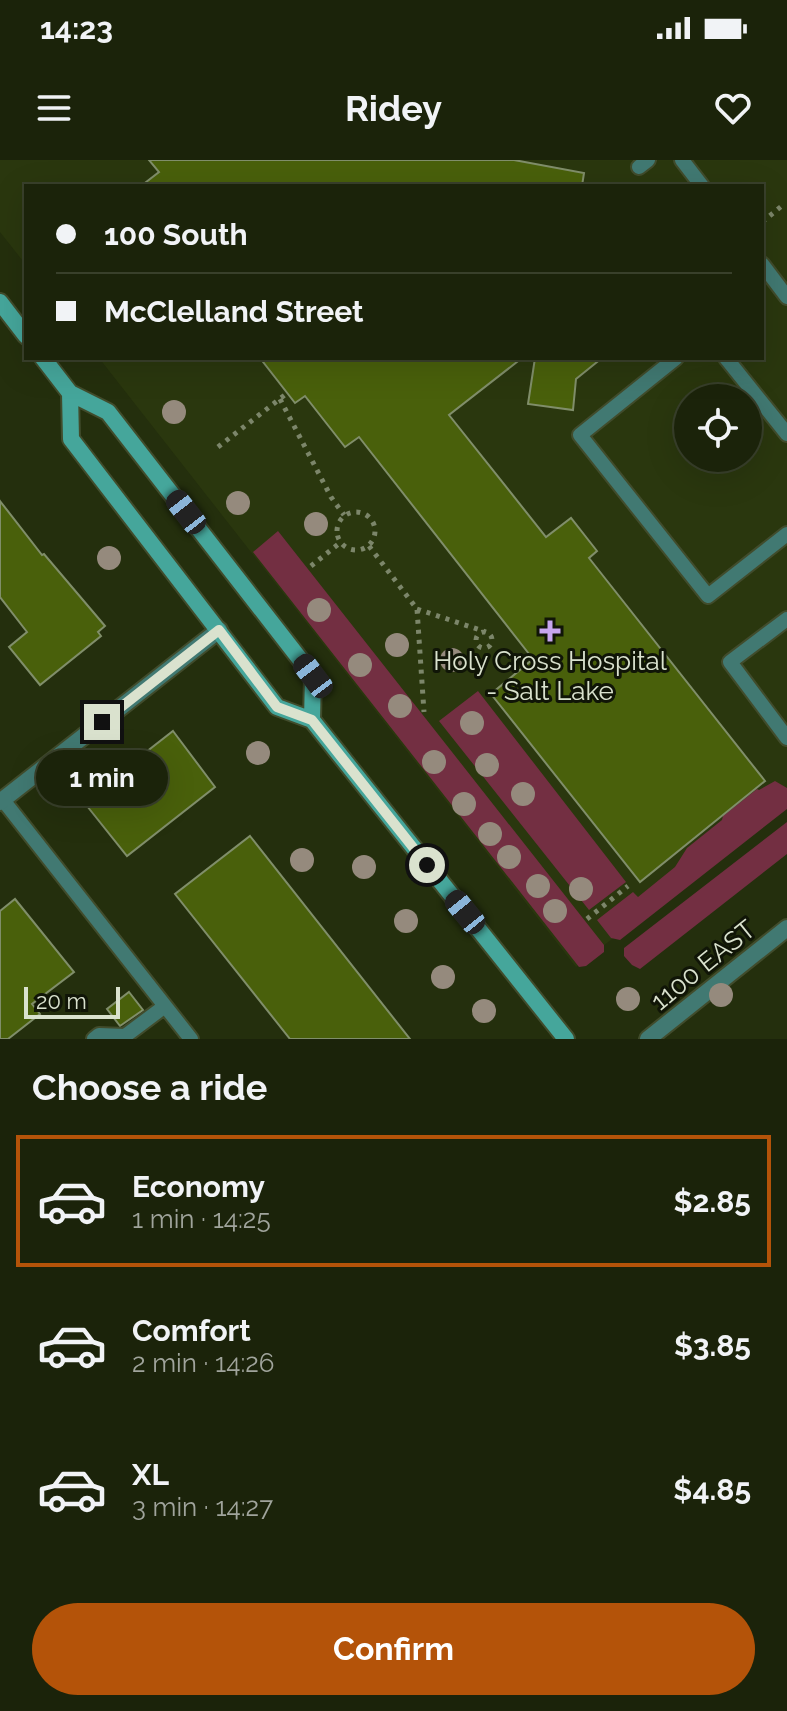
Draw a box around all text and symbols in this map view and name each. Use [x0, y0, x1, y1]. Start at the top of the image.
text: 14:23 [40, 11, 113, 46]
icon: menu [32, 86, 76, 130]
icon: heart [711, 86, 755, 130]
text: Ridey [345, 87, 442, 129]
text: 100 South [104, 217, 248, 252]
text: McClelland Street [104, 294, 364, 329]
map controls [674, 384, 762, 472]
button: locate [674, 384, 762, 472]
car [162, 486, 210, 538]
marker: Holy Cross Hospital - Salt Lake [539, 620, 561, 642]
place label: Holy Cross Hospital - Salt Lake [433, 646, 668, 706]
car [289, 650, 337, 702]
route end [84, 704, 120, 740]
callout: 1 min [36, 750, 168, 806]
text: 1 min [69, 763, 135, 793]
route start [409, 847, 445, 883]
car [441, 886, 489, 938]
street label: 1100 EAST [645, 914, 761, 1016]
scale bar [24, 983, 120, 1019]
text: 20 m [36, 988, 87, 1014]
text: Choose a ride [32, 1066, 267, 1108]
icon: car [36, 1165, 108, 1237]
text: Economy [132, 1169, 265, 1204]
text: $2.85 [674, 1184, 751, 1219]
text: 1 min · 14:25 [132, 1204, 271, 1234]
icon: car [36, 1309, 108, 1381]
text: Comfort [132, 1313, 251, 1348]
text: $3.85 [674, 1328, 751, 1363]
text: 2 min · 14:26 [132, 1348, 275, 1378]
icon: car [36, 1453, 108, 1525]
text: XL [132, 1457, 169, 1492]
text: $4.85 [673, 1472, 751, 1507]
text: 3 min · 14:27 [132, 1492, 273, 1522]
button: Confirm [32, 1603, 755, 1695]

